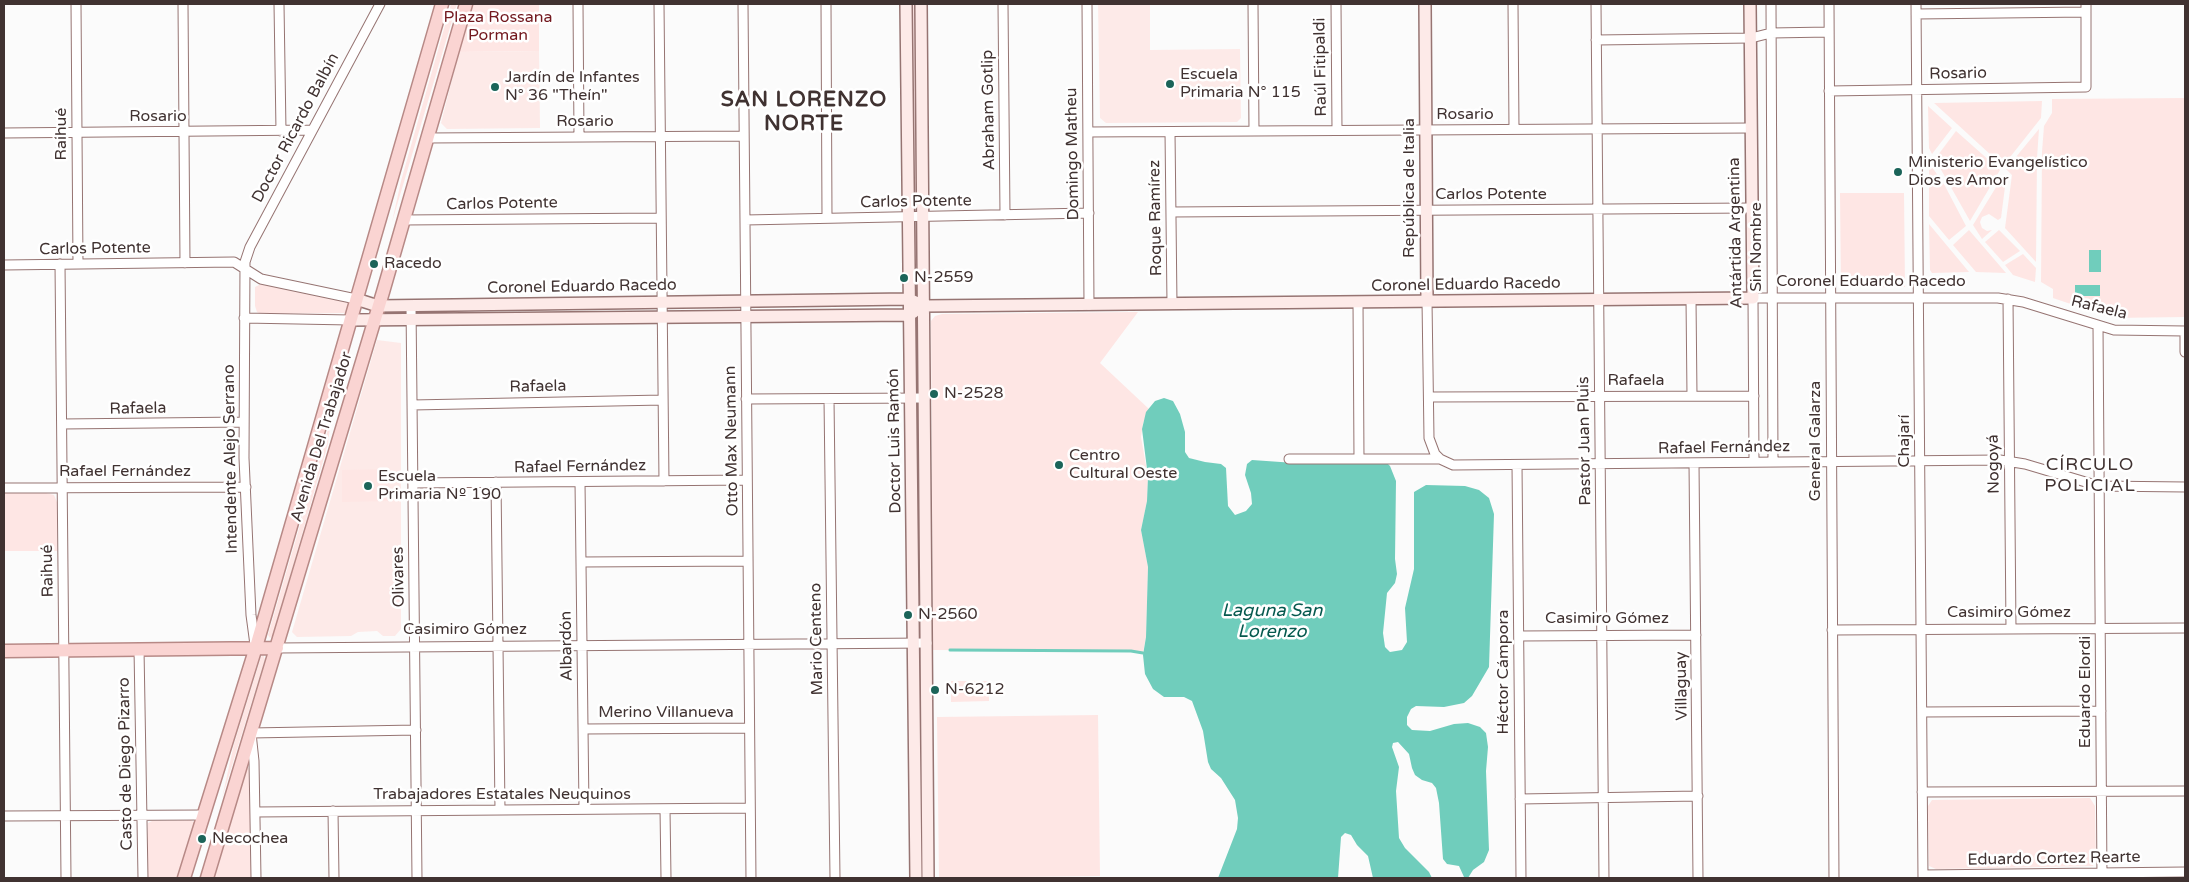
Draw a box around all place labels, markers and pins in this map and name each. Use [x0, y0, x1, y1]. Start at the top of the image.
place label: Escuela Primaria N° 115 [1180, 65, 1301, 103]
place label: Jardín de Infantes N° 36 "Theín" [505, 68, 640, 106]
marker: Escuela Primaria N° 115 [1164, 78, 1176, 90]
marker: Jardín de Infantes N° 36 "Theín" [489, 81, 501, 93]
place label: Ministerio Evangelístico Dios es Amor [1908, 153, 2088, 191]
marker: Ministerio Evangelístico Dios es Amor [1892, 166, 1904, 178]
place label: Racedo [384, 254, 442, 274]
marker: Racedo [368, 258, 380, 270]
place label: N-2559 [914, 268, 974, 288]
marker: N-2559 [898, 272, 910, 284]
place label: N-2528 [944, 384, 1004, 404]
marker: N-2528 [928, 388, 940, 400]
place label: Centro Cultural Oeste [1069, 446, 1177, 484]
marker: Centro Cultural Oeste [1053, 459, 1065, 471]
place label: Escuela Primaria Nº 190 [378, 467, 501, 505]
marker: Escuela Primaria Nº 190 [362, 480, 374, 492]
place label: N-2560 [918, 605, 978, 625]
marker: N-2560 [902, 609, 914, 621]
place label: N-6212 [945, 680, 1005, 700]
marker: N-6212 [929, 684, 941, 696]
place label: Necochea [212, 829, 288, 849]
marker: Necochea [196, 833, 208, 845]

